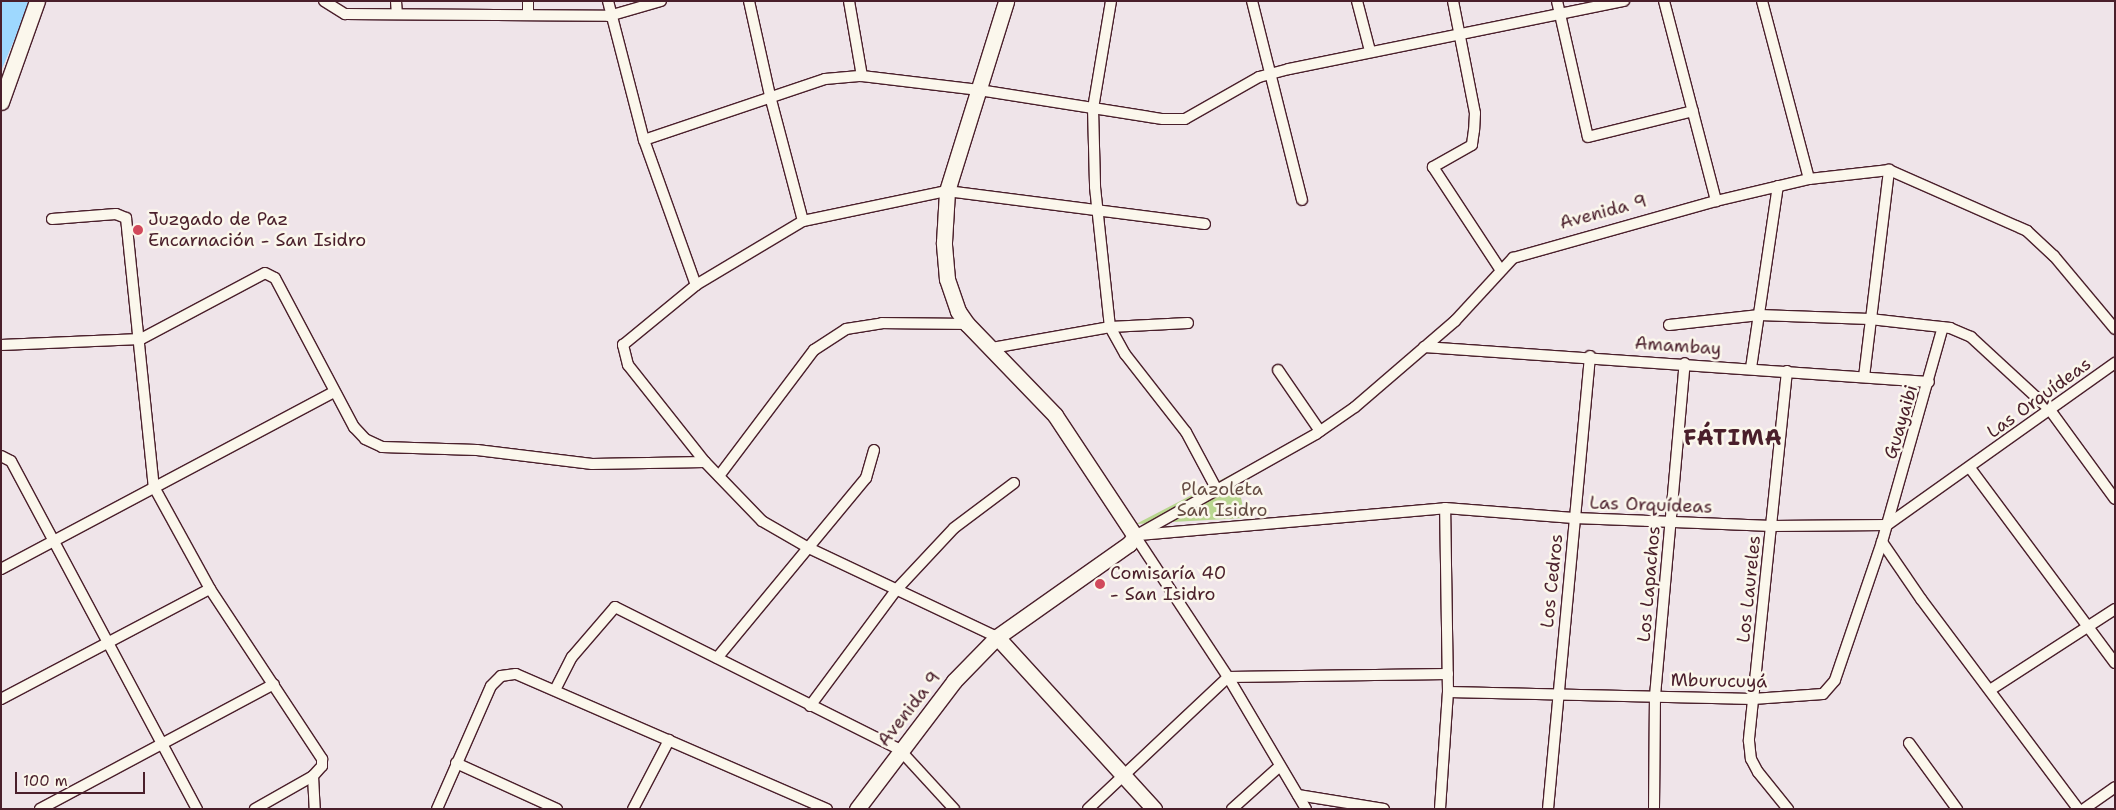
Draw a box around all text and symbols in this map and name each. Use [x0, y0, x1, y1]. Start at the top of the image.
street label: Avenida 9 [1557, 190, 1649, 234]
place label: Juzgado de Paz Encarnación - San Isidro [148, 209, 366, 252]
marker: Juzgado de Paz Encarnación - San Isidro [132, 224, 144, 236]
street label: Amambay [1634, 332, 1722, 360]
street label: Las Orquídeas [1983, 353, 2095, 443]
street label: Guayaibi [1879, 382, 1923, 462]
district label: FÁTIMA [1683, 425, 1783, 451]
park label: Plazoleta San Isidro [1177, 479, 1267, 522]
street label: Las Orquídeas [1589, 492, 1713, 518]
street label: Los Lapachos [1633, 525, 1665, 643]
street label: Los Cedros [1536, 533, 1568, 629]
street label: Los Laureles [1733, 534, 1765, 644]
place label: Comisaría 40 - San Isidro [1110, 563, 1226, 606]
marker: Comisaría 40 - San Isidro [1094, 578, 1106, 590]
street label: Avenida 9 [873, 667, 945, 751]
street label: Mburucuyá [1670, 669, 1768, 693]
scale bar [18, 762, 148, 794]
text: 100 m [23, 771, 68, 791]

